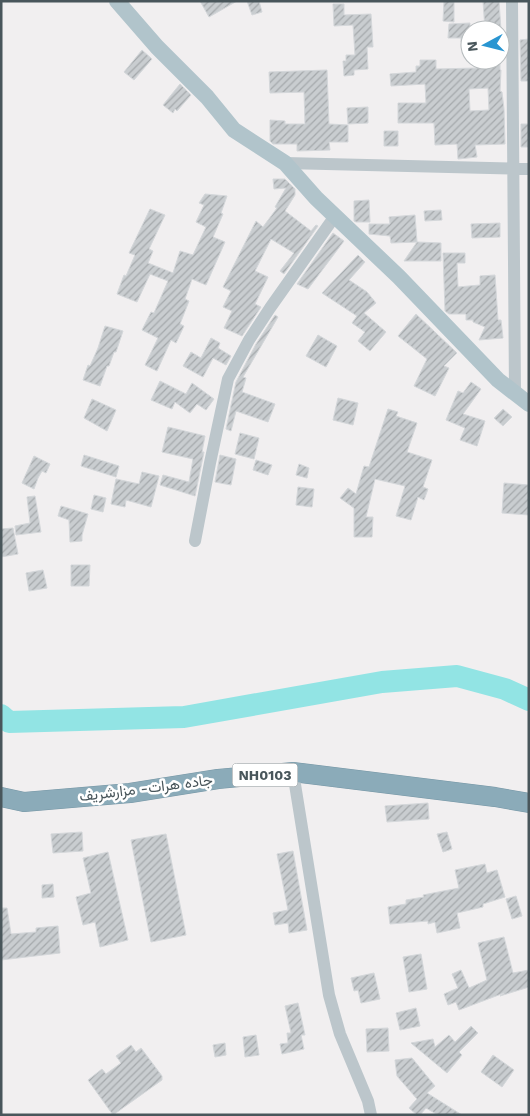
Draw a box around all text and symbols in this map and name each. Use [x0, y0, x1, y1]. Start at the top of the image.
north arrow [460, 20, 510, 70]
text: N [464, 40, 481, 53]
road number: NH0103 [232, 764, 298, 786]
street label: جاده هرات- مزارشریف [78, 771, 214, 805]

